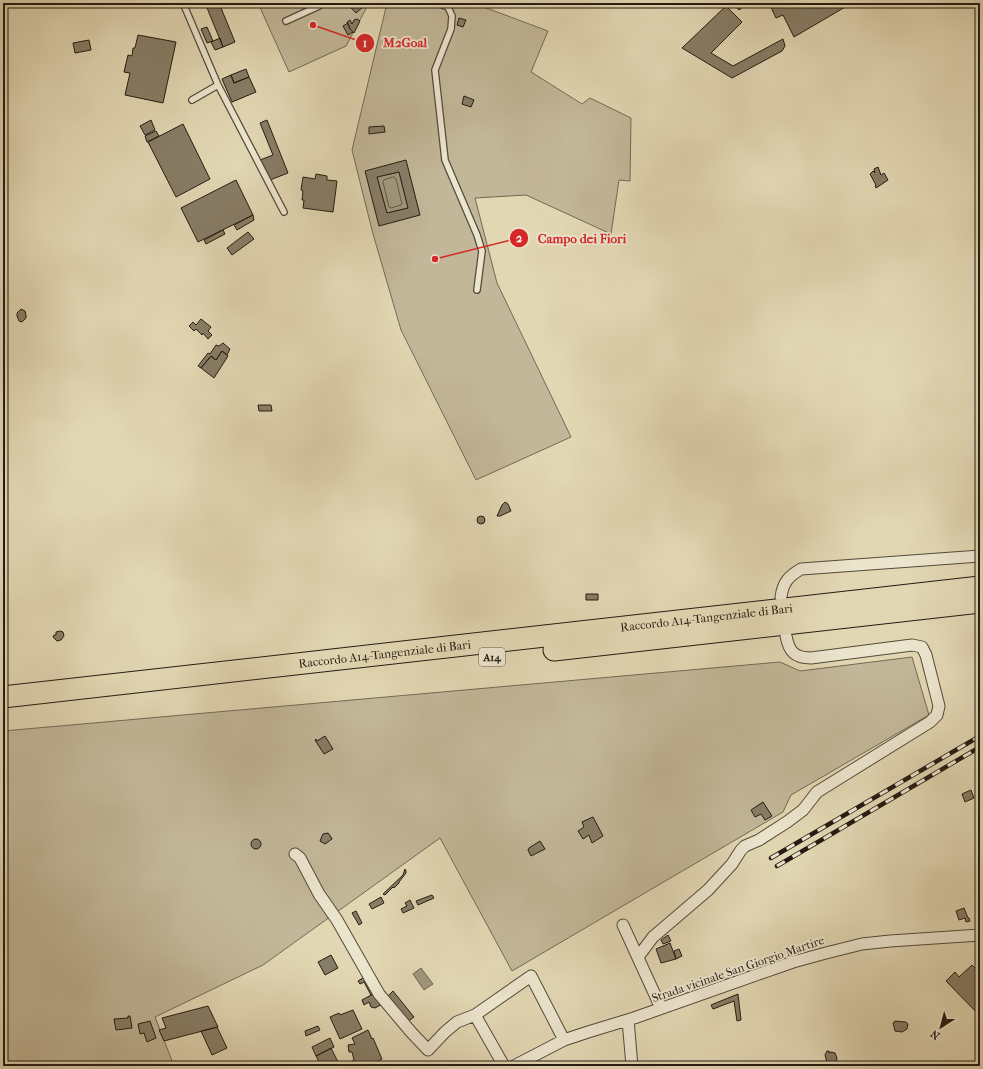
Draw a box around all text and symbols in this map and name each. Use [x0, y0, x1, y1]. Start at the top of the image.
callout: M2Goal [355, 30, 435, 55]
text: M2Goal [382, 35, 427, 50]
text: 1 [363, 36, 367, 50]
callout: Campo dei Fiori [509, 226, 634, 251]
text: 2 [516, 231, 523, 245]
text: Campo dei Fiori [538, 231, 627, 247]
street label: Raccordo A14-Tangenziale di Bari [620, 601, 794, 634]
street label: Raccordo A14-Tangenziale di Bari [298, 637, 472, 671]
road number: A14 [479, 648, 505, 666]
street label: Strada vicinale San Giorgio Martire [650, 933, 826, 1005]
north arrow [921, 1007, 961, 1047]
text: N [928, 1027, 943, 1042]

